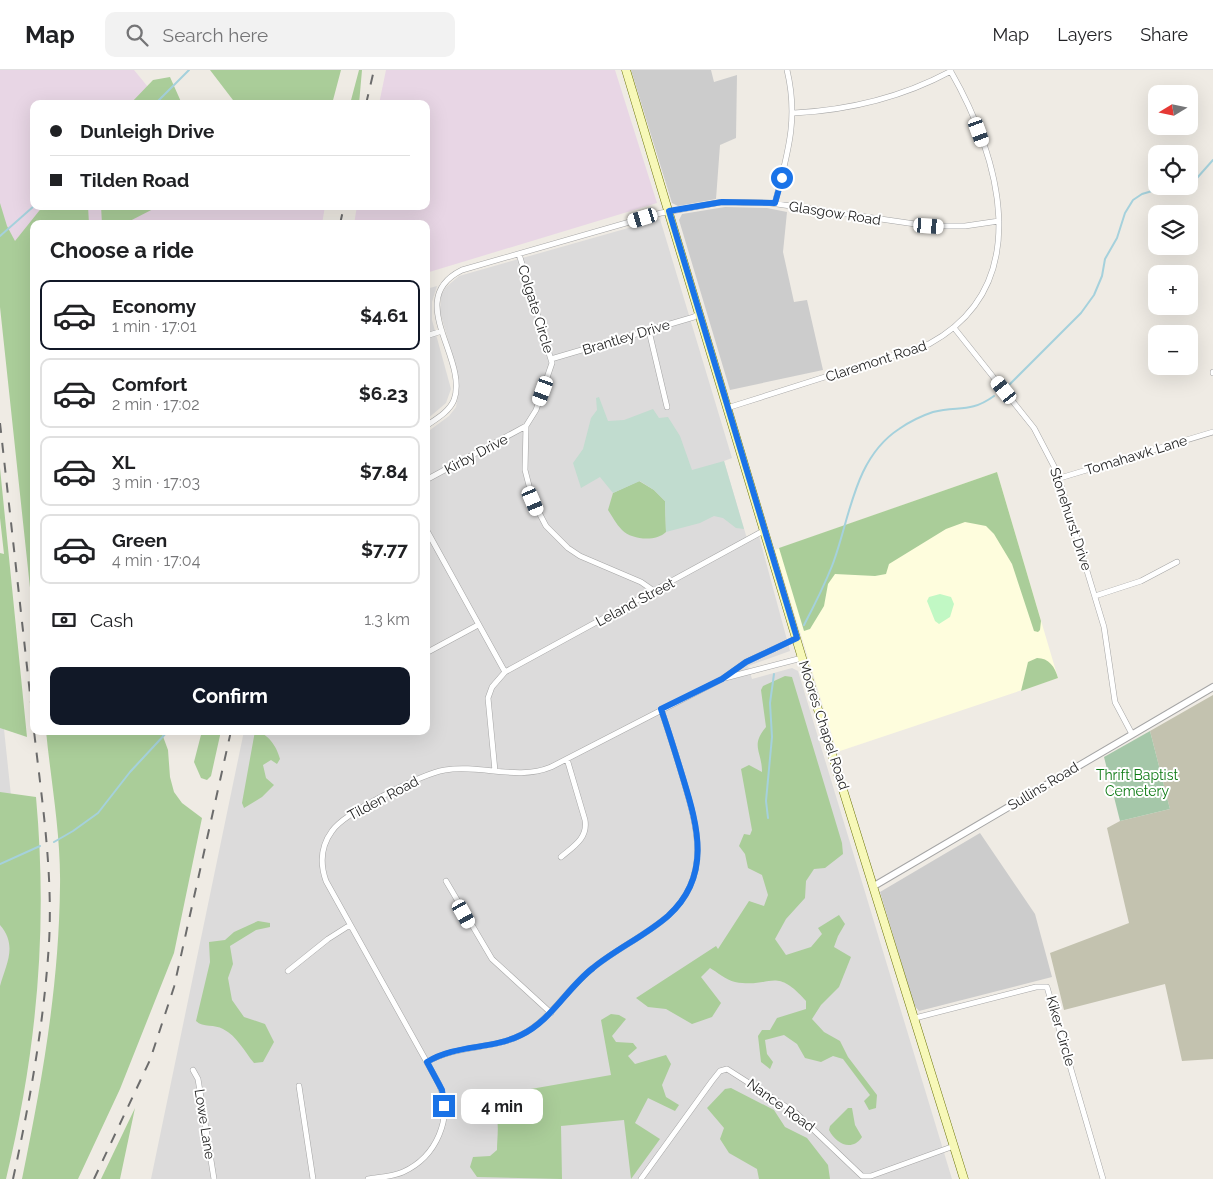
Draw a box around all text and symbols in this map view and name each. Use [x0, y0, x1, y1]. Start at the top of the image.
search box [105, 12, 455, 57]
text: Map [25, 20, 75, 49]
icon: search [123, 21, 151, 49]
text: Search here [163, 24, 268, 46]
text: Map [993, 24, 1029, 45]
text: Layers [1057, 24, 1112, 45]
text: Share [1140, 24, 1188, 45]
north arrow [1148, 85, 1198, 135]
map controls [1148, 85, 1198, 375]
car [966, 115, 991, 149]
text: Dunleigh Drive [80, 120, 214, 142]
button: locate [1148, 145, 1198, 195]
route start [771, 167, 793, 189]
text: Tilden Road [80, 169, 189, 191]
street label: Glasgow Road [788, 198, 882, 228]
button: layers [1148, 205, 1198, 255]
car [626, 206, 659, 230]
car [913, 217, 944, 235]
text: Choose a ride [50, 237, 194, 263]
street label: Colgate Circle [515, 263, 557, 355]
button: + [1148, 265, 1198, 315]
icon: car [52, 293, 97, 338]
text: Economy [112, 295, 196, 317]
text: $4.61 [360, 304, 408, 326]
street label: Brantley Drive [580, 316, 672, 358]
text: 1 min · 17:01 [112, 317, 197, 336]
button: − [1148, 325, 1198, 375]
street label: Claremont Road [824, 337, 928, 385]
icon: car [52, 371, 97, 416]
text: Comfort [112, 373, 187, 395]
car [530, 374, 555, 408]
car [988, 374, 1019, 406]
text: $6.23 [359, 382, 408, 404]
text: 2 min · 17:02 [112, 395, 200, 414]
street label: Kirby Drive [442, 431, 510, 477]
street label: Tomahawk Lane [1083, 432, 1189, 478]
icon: car [52, 449, 97, 494]
text: XL [112, 451, 135, 473]
text: $7.84 [360, 460, 408, 482]
street label: Stonehurst Drive [1047, 465, 1095, 573]
text: 3 min · 17:03 [112, 473, 200, 492]
car [520, 484, 545, 518]
icon: car [52, 527, 97, 572]
text: Green [112, 529, 167, 551]
text: $7.77 [361, 538, 408, 560]
text: 4 min · 17:04 [112, 551, 200, 570]
street label: Leland Street [593, 574, 677, 629]
icon: cash [50, 606, 78, 634]
text: Cash [90, 609, 134, 631]
text: 1.3 km [364, 610, 410, 629]
street label: Moores Chapel Road [796, 658, 852, 792]
button: Confirm [50, 667, 410, 725]
street label: Sullins Road [1005, 759, 1081, 813]
park label: Thrift Baptist Cemetery [1096, 767, 1178, 799]
street label: Tilden Road [345, 773, 421, 823]
car [450, 897, 477, 931]
street label: Kiker Circle [1043, 994, 1079, 1068]
street label: Nance Road [744, 1075, 818, 1135]
street label: Lowe Lane [192, 1088, 218, 1160]
callout: 4 min [462, 1088, 544, 1124]
route end [433, 1095, 455, 1117]
text: 4 min [481, 1097, 523, 1116]

